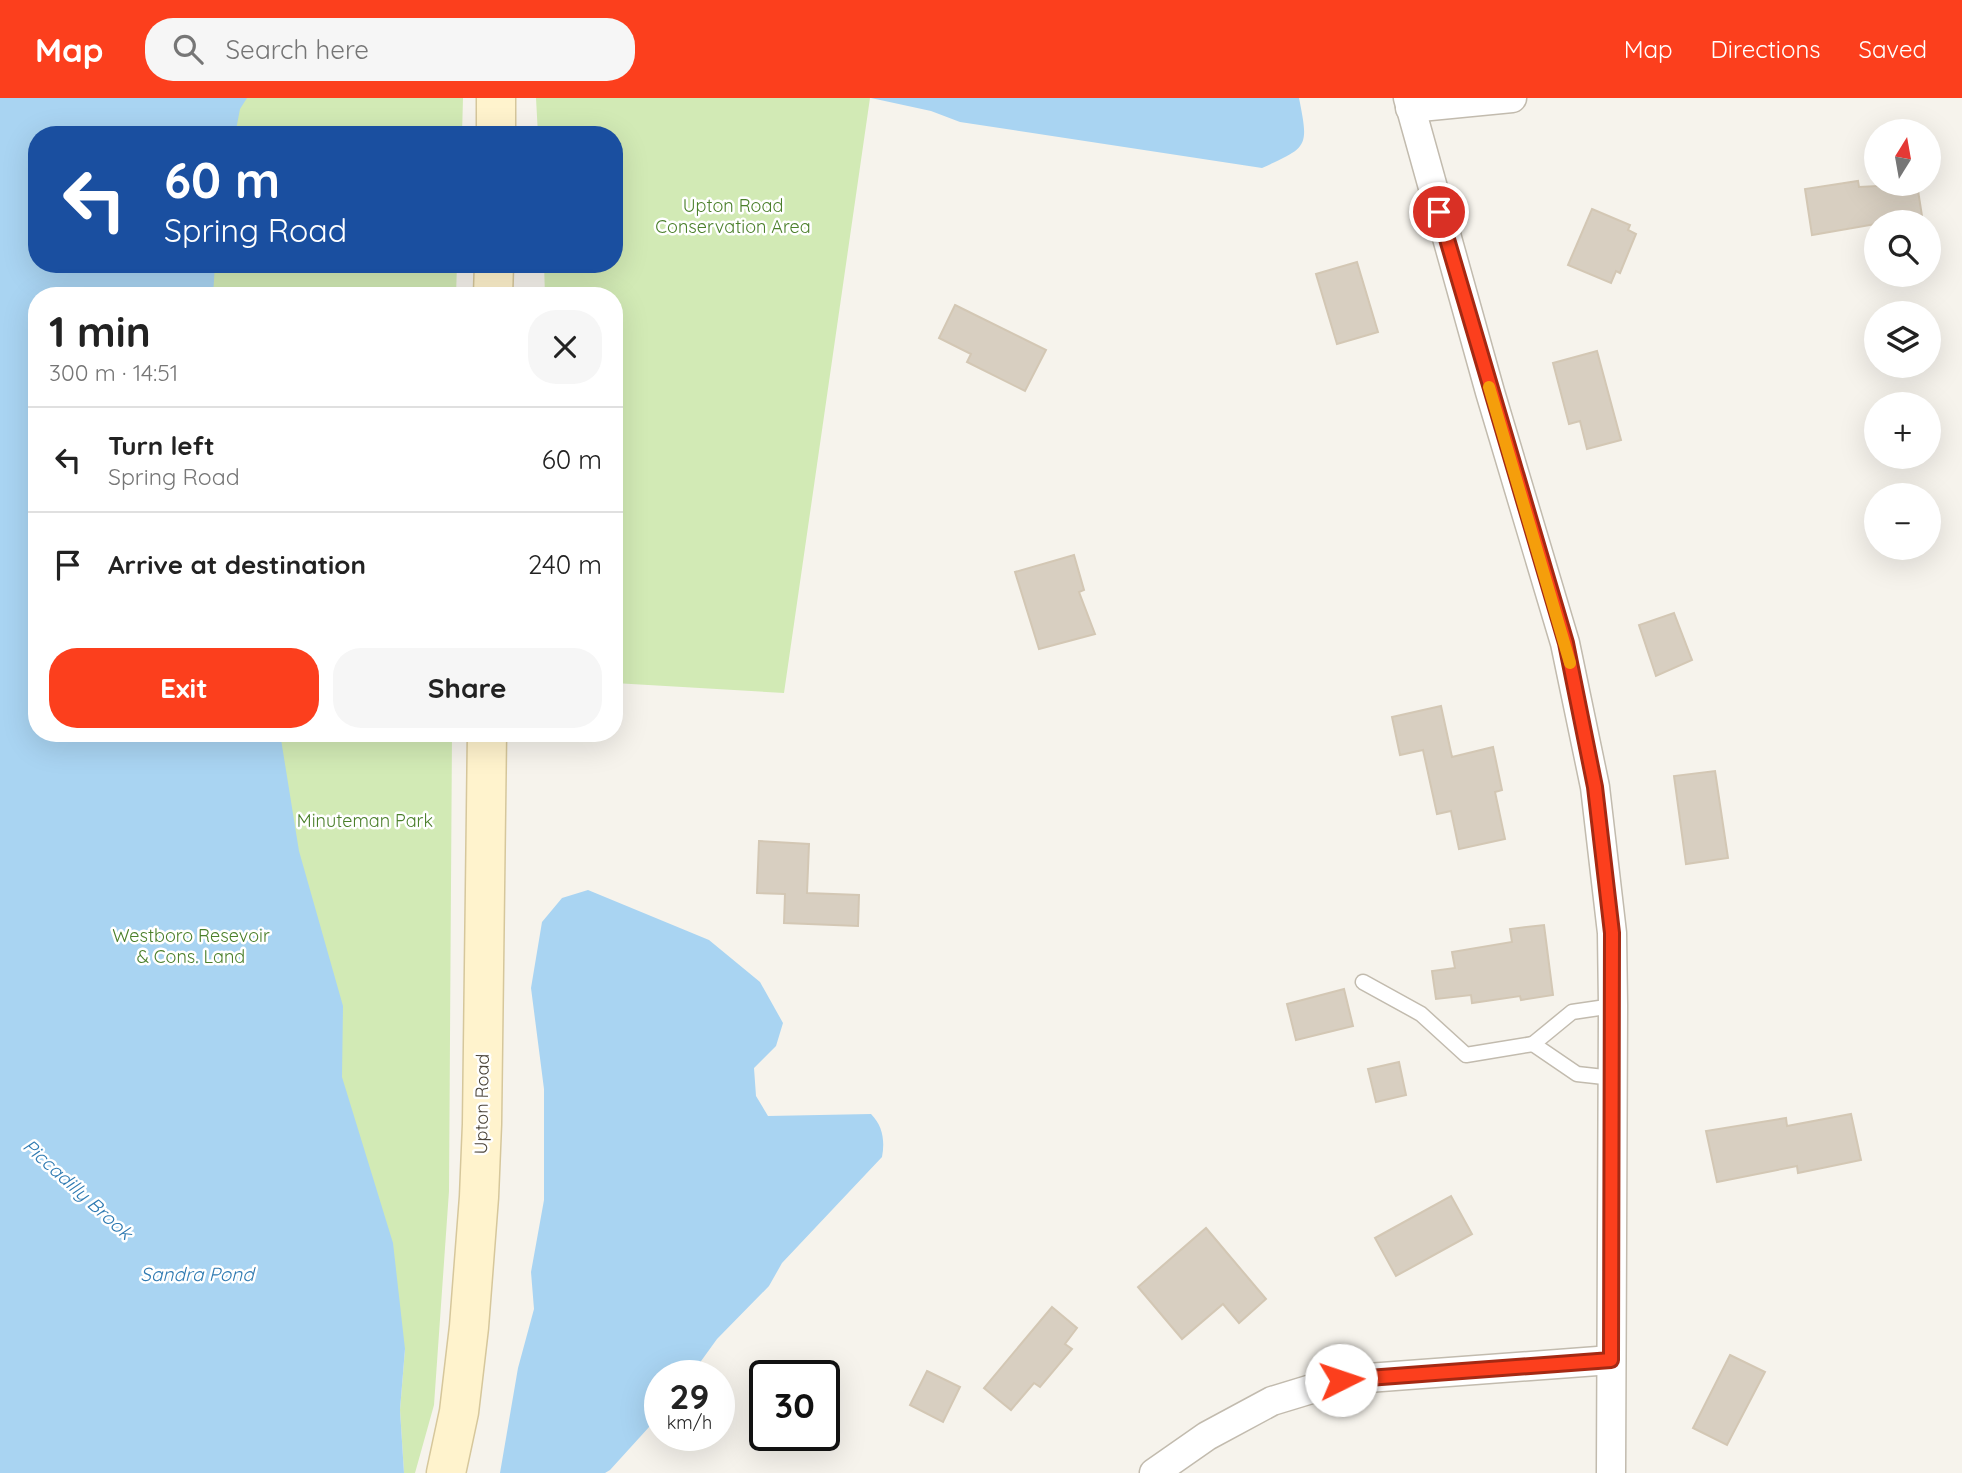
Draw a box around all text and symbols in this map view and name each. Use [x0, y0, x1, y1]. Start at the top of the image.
search box [145, 18, 635, 81]
text: Map [35, 29, 103, 70]
icon: search [169, 30, 207, 68]
text: Search here [225, 33, 369, 66]
text: Map [1624, 34, 1673, 64]
text: Directions [1711, 34, 1821, 64]
text: Saved [1859, 34, 1927, 64]
north arrow [1864, 119, 1941, 196]
map controls [1864, 119, 1941, 560]
text: 60 m [164, 149, 280, 210]
icon: left [49, 154, 140, 245]
pin [1409, 182, 1469, 242]
icon: arrive [1420, 193, 1458, 231]
park label: Upton Road Conservation Area [655, 194, 811, 238]
text: Spring Road [164, 210, 347, 250]
button: search [1864, 210, 1941, 287]
button: layers [1864, 301, 1941, 378]
text: 1 min [49, 305, 151, 358]
button: close [528, 310, 602, 384]
text: 300 m · 14:51 [49, 358, 178, 387]
button: + [1864, 392, 1941, 469]
text: Turn left [108, 429, 215, 462]
icon: left [49, 441, 87, 479]
text: 60 m [542, 443, 602, 476]
text: Spring Road [108, 462, 240, 491]
button: − [1864, 483, 1941, 560]
icon: arrive [49, 546, 87, 584]
text: Arrive at destination [108, 548, 366, 581]
text: 240 m [528, 548, 602, 581]
button: Exit [49, 648, 319, 728]
button: Share [333, 648, 602, 728]
park label: Minuteman Park [297, 809, 433, 832]
park label: Westboro Resevoir & Cons. Land [112, 924, 270, 968]
street label: Upton Road [469, 1053, 494, 1154]
water label: Piccadilly Brook [18, 1134, 139, 1246]
water label: Sandra Pond [140, 1262, 256, 1286]
position arrow [1304, 1343, 1378, 1417]
speed limit sign: 30 [749, 1360, 840, 1451]
text: 29 [670, 1374, 709, 1418]
text: km/h [667, 1411, 712, 1434]

